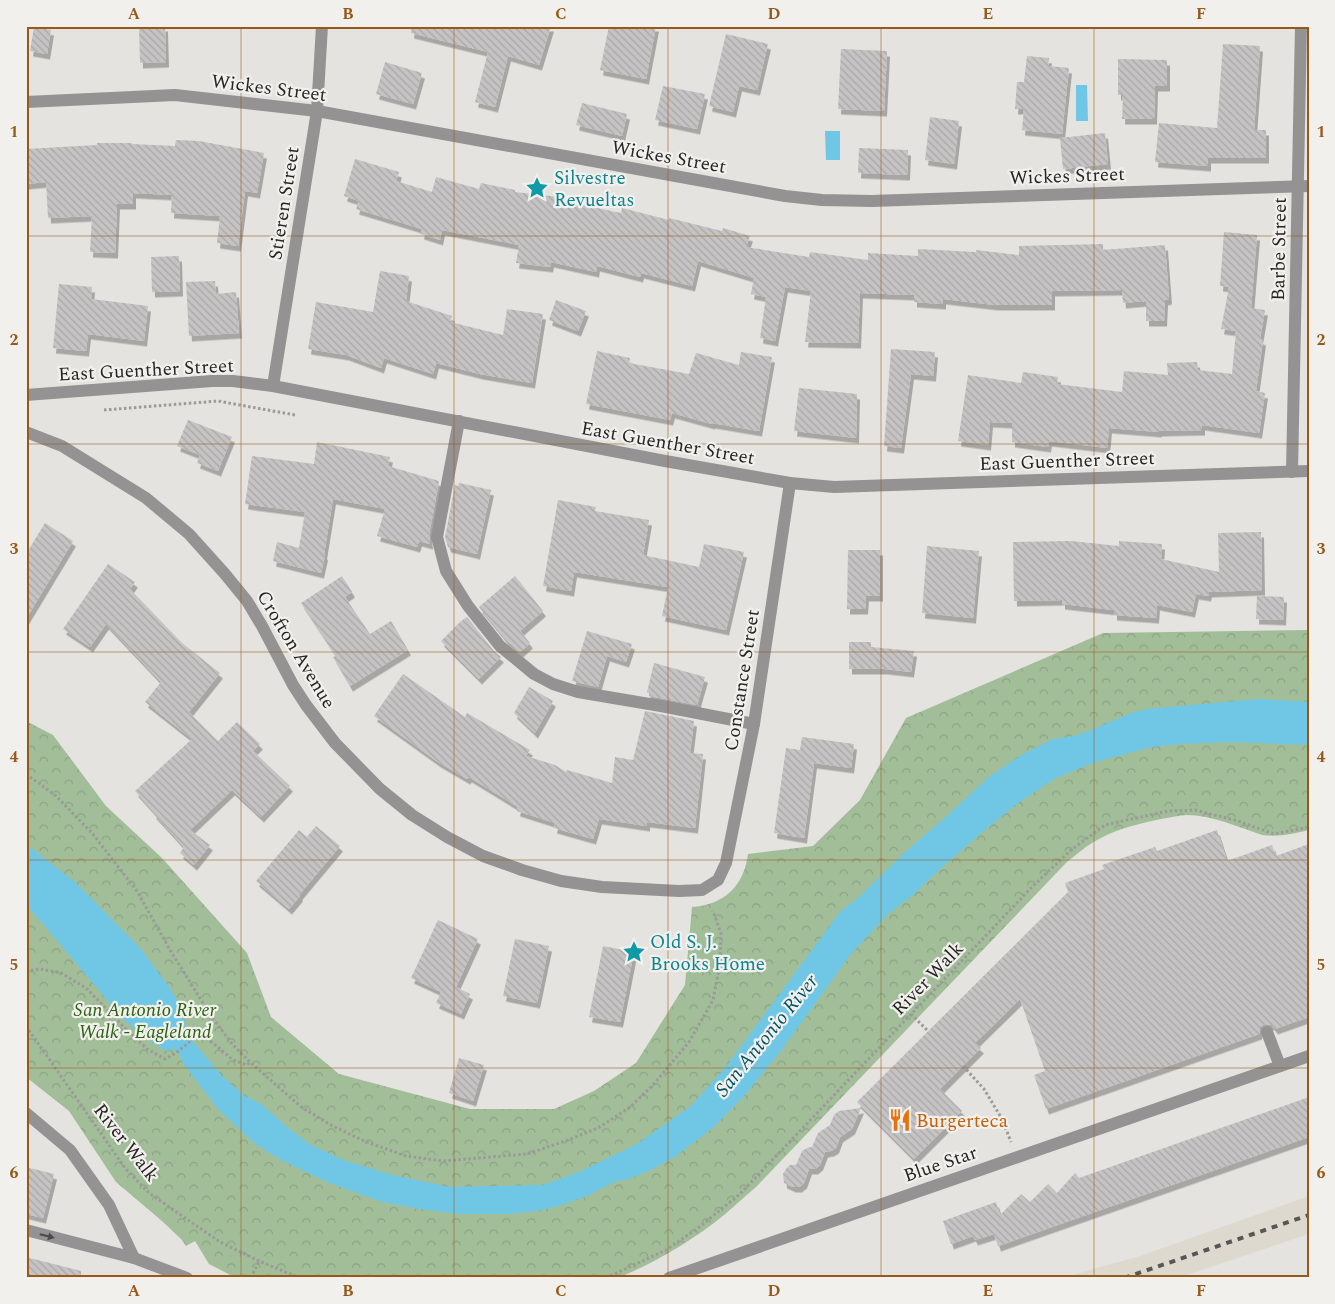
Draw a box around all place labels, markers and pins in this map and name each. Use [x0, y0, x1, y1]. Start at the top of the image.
place label: Silvestre Revueltas [554, 164, 635, 215]
place icon: Silvestre Revueltas [524, 175, 550, 201]
place label: Old S. J. Brooks Home [650, 928, 765, 979]
place icon: Old S. J. Brooks Home [621, 939, 647, 965]
restaurant icon: Burgerteca [887, 1107, 913, 1133]
place label: Burgerteca [916, 1107, 1009, 1136]

